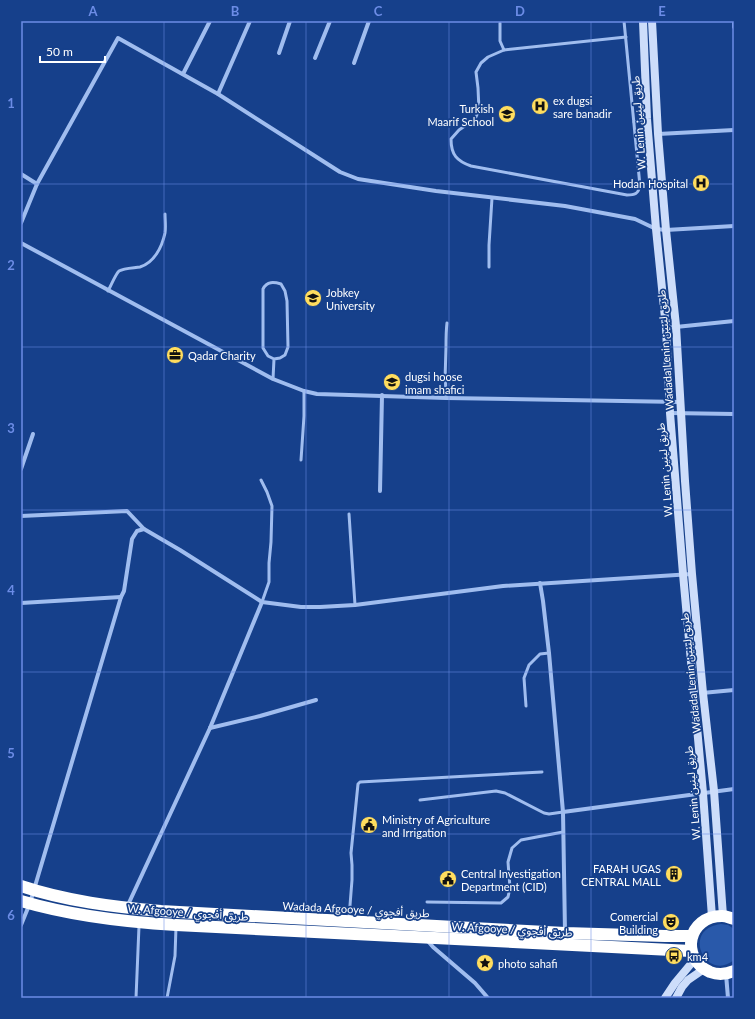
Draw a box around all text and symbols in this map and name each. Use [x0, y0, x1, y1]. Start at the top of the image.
text: A [87, 3, 98, 19]
text: B [231, 3, 240, 19]
text: C [374, 3, 383, 19]
text: D [515, 3, 525, 19]
text: E [658, 3, 666, 19]
scale bar [40, 38, 105, 64]
text: 50 m [46, 44, 73, 59]
street label: W. Lenin طريق لينين [628, 75, 649, 171]
place label: ex dugsi sare banadir [553, 94, 612, 120]
text: 1 [7, 95, 15, 111]
hospital icon: ex dugsi sare banadir [530, 96, 550, 116]
place label: Turkish Maarif School [428, 102, 494, 128]
school or university icon: Turkish Maarif School [497, 104, 517, 124]
hospital icon: Hodan Hospital [691, 173, 711, 193]
place label: Hodan Hospital [613, 177, 688, 190]
text: 2 [7, 257, 15, 273]
place label: Jobkey University [326, 286, 375, 312]
school or university icon: Jobkey University [303, 288, 323, 308]
street label: Wadada Lenin طريق لينين [654, 289, 677, 411]
office icon: Qadar Charity [165, 345, 185, 365]
place label: Qadar Charity [188, 349, 256, 362]
place label: dugsi hoose imam shafici [405, 370, 465, 396]
school or university icon: dugsi hoose imam shafici [382, 372, 402, 392]
text: 3 [7, 420, 15, 436]
street label: W. Lenin طريق لينين [653, 422, 676, 518]
text: 4 [7, 582, 15, 598]
street label: Wadada Lenin طريق لينين [677, 612, 704, 734]
text: 5 [7, 745, 15, 761]
street label: W. Lenin طريق لينين [681, 745, 704, 841]
place label: Ministry of Agriculture and Irrigation [382, 813, 490, 839]
public building icon: Ministry of Agriculture and Irrigation [359, 815, 379, 835]
place label: FARAH UGAS CENTRAL MALL [581, 862, 661, 888]
building icon: FARAH UGAS CENTRAL MALL [664, 864, 684, 884]
place label: Central Investigation Department (CID) [461, 867, 561, 893]
public building icon: Central Investigation Department (CID) [438, 869, 458, 889]
street label: Wadada Afgooye / طريق أفجوي [282, 899, 430, 923]
street label: W. Afgooye / طريق أفجوي [127, 901, 249, 926]
text: 6 [7, 907, 15, 923]
place label: Comercial Building [610, 910, 658, 936]
theatre icon: Comercial Building [661, 912, 681, 932]
street label: W. Afgooye / طريق أفجوي [451, 919, 573, 942]
bus stop icon: km4 [664, 946, 684, 966]
place label: km4 [687, 950, 709, 963]
place icon: photo sahafi [475, 953, 495, 973]
place label: photo sahafi [498, 957, 557, 970]

